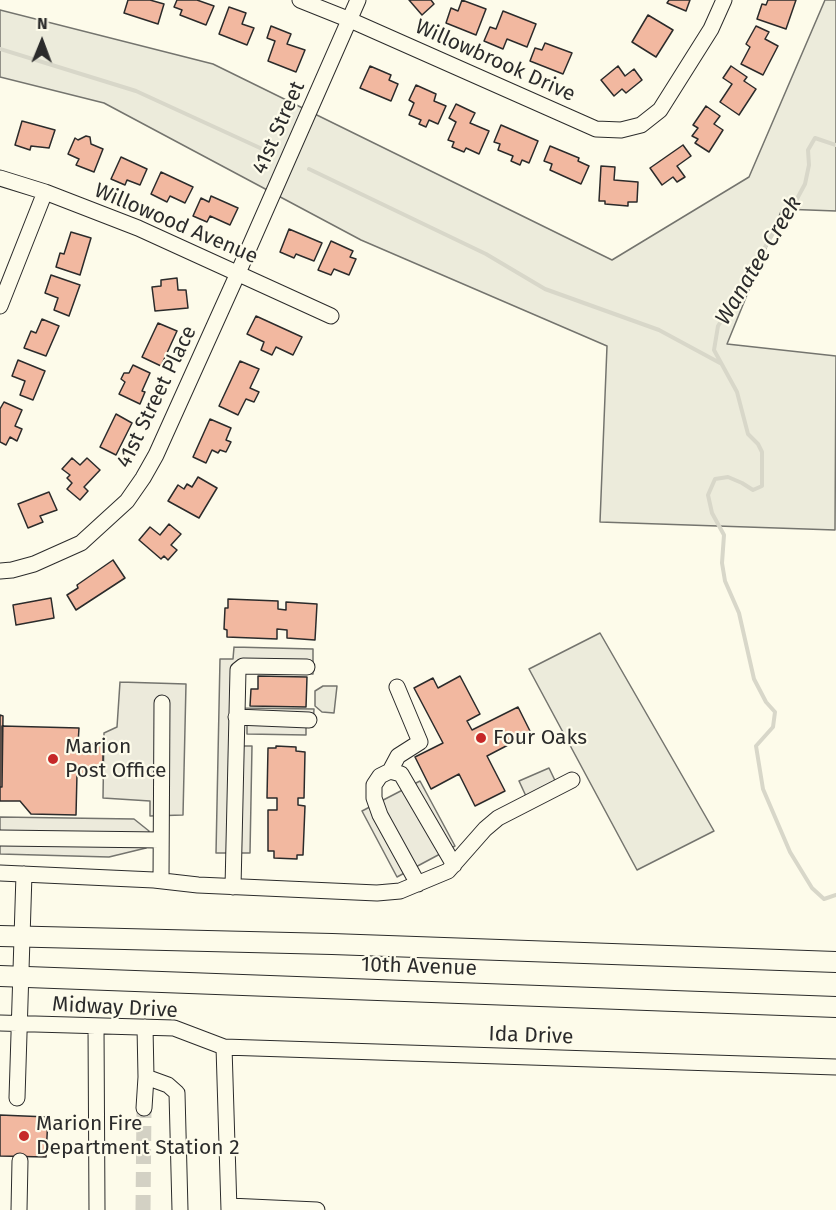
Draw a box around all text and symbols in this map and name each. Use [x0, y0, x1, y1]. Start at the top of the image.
north arrow [12, 12, 72, 72]
text: N [37, 14, 48, 33]
street label: Willowbrook Drive [411, 14, 579, 108]
street label: 41st Street [247, 78, 311, 178]
street label: Willowood Avenue [90, 178, 262, 270]
water label: Wanatee Creek [710, 192, 808, 330]
street label: 41st Street Place [112, 322, 202, 472]
place label: Four Oaks [493, 725, 587, 751]
marker: Four Oaks [474, 731, 488, 745]
place label: Marion Post Office [65, 734, 166, 784]
marker: Marion Post Office [46, 752, 60, 766]
street label: 10th Avenue [361, 952, 477, 982]
street label: Midway Drive [51, 992, 179, 1024]
street label: Ida Drive [488, 1022, 574, 1050]
place label: Marion Fire Department Station 2 [36, 1111, 240, 1161]
marker: Marion Fire Department Station 2 [17, 1129, 31, 1143]

